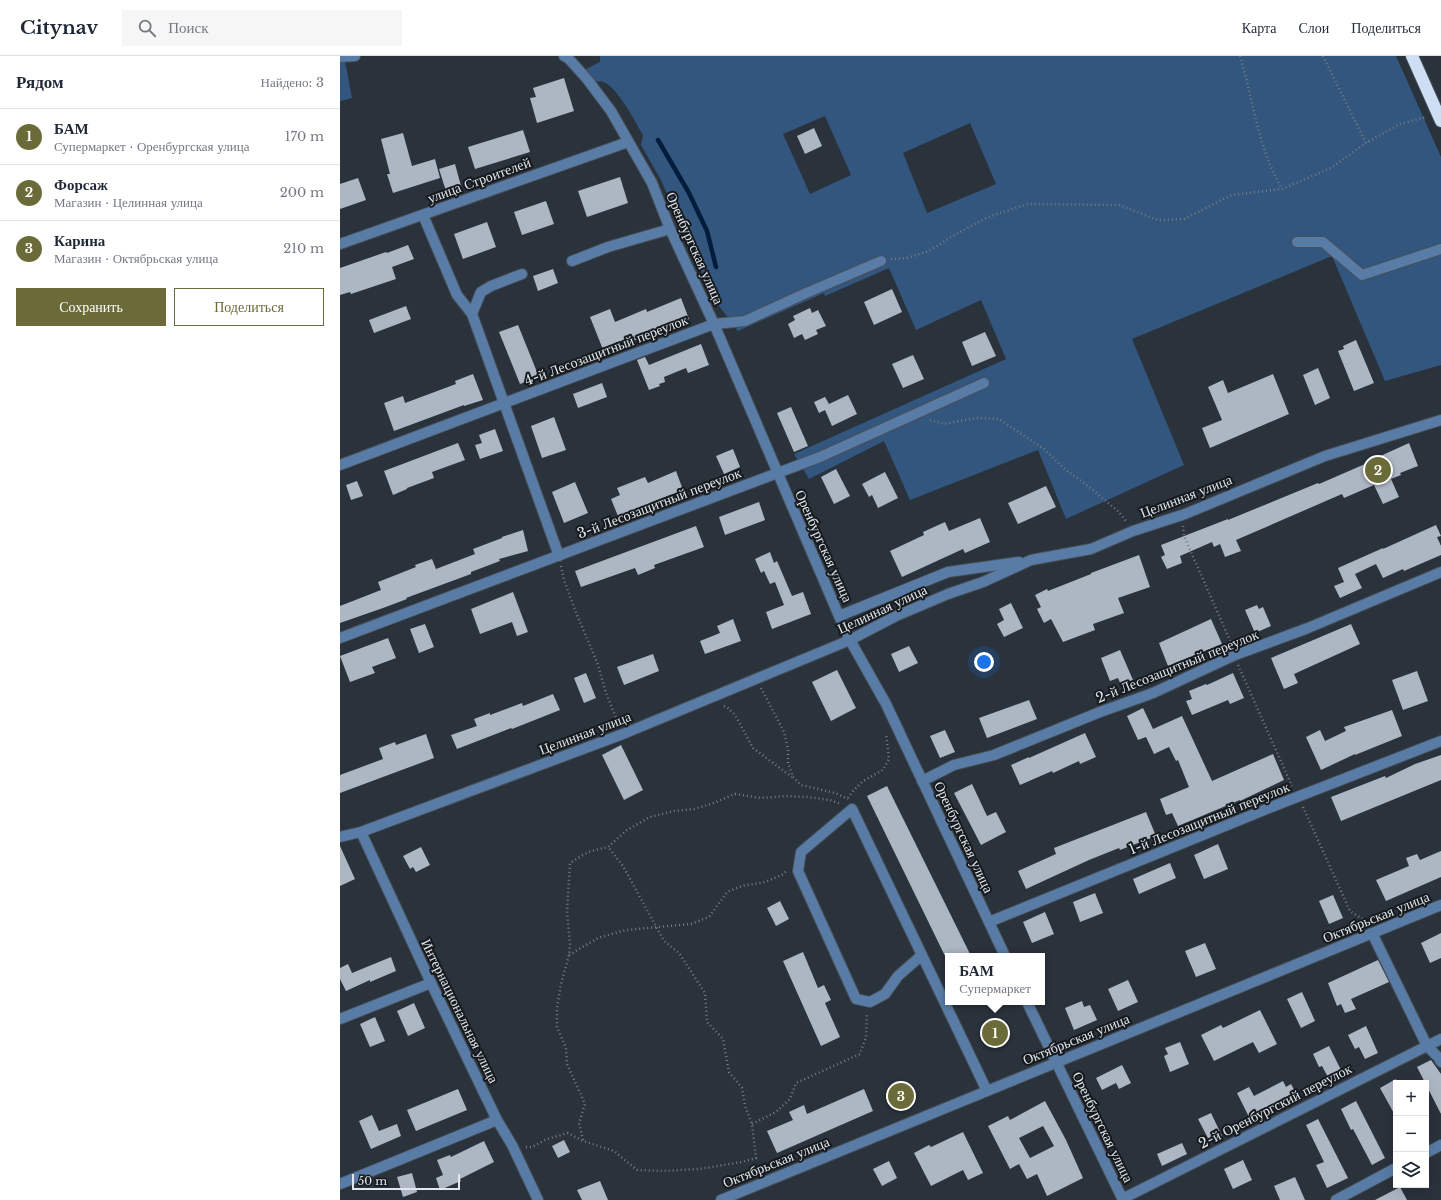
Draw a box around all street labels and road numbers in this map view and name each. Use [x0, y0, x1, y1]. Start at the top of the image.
street label: улица Строителей [425, 153, 534, 207]
street label: Оренбургская улица [662, 189, 728, 308]
street label: 4-й Лесозащитный переулок [522, 310, 690, 390]
street label: 3-й Лесозащитный переулок [575, 463, 744, 543]
street label: Целинная улица [1137, 470, 1235, 522]
street label: Оренбургская улица [791, 487, 857, 606]
street label: Целинная улица [834, 580, 930, 638]
street label: 2-й Лесозащитный переулок [1093, 625, 1261, 707]
street label: Целинная улица [536, 707, 634, 759]
street label: 1-й Лесозащитный переулок [1126, 777, 1292, 859]
street label: Оренбургская улица [930, 778, 998, 896]
street label: Октябрьская улица [1320, 887, 1433, 947]
street label: Интернациональная улица [417, 936, 503, 1087]
street label: Октябрьская улица [1020, 1009, 1133, 1069]
street label: 2-й Оренбургский переулок [1195, 1059, 1355, 1153]
street label: Оренбургская улица [1068, 1069, 1138, 1186]
street label: Октябрьская улица [720, 1132, 833, 1192]

